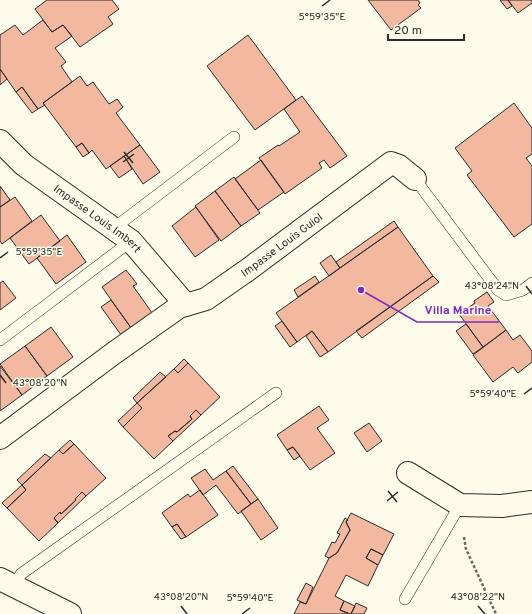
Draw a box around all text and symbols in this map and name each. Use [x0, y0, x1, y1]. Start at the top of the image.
text: 5°59'35"E [299, 11, 345, 24]
scale bar [388, 16, 464, 42]
text: 20 m [394, 23, 422, 39]
street label: Impasse Louis Imbert [50, 182, 144, 256]
street label: Impasse Louis Guiol [239, 211, 326, 280]
text: 5°59'35"E [16, 246, 62, 259]
text: 43°08'24"N [465, 280, 519, 293]
callout: Villa Marine [417, 298, 499, 322]
text: Villa Marine [425, 303, 492, 319]
text: 43°08'20"N [13, 377, 67, 390]
text: 5°59'40"E [469, 388, 517, 401]
text: 43°08'20"N [154, 591, 208, 604]
text: 43°08'22"N [451, 591, 505, 604]
text: 5°59'40"E [226, 592, 274, 605]

